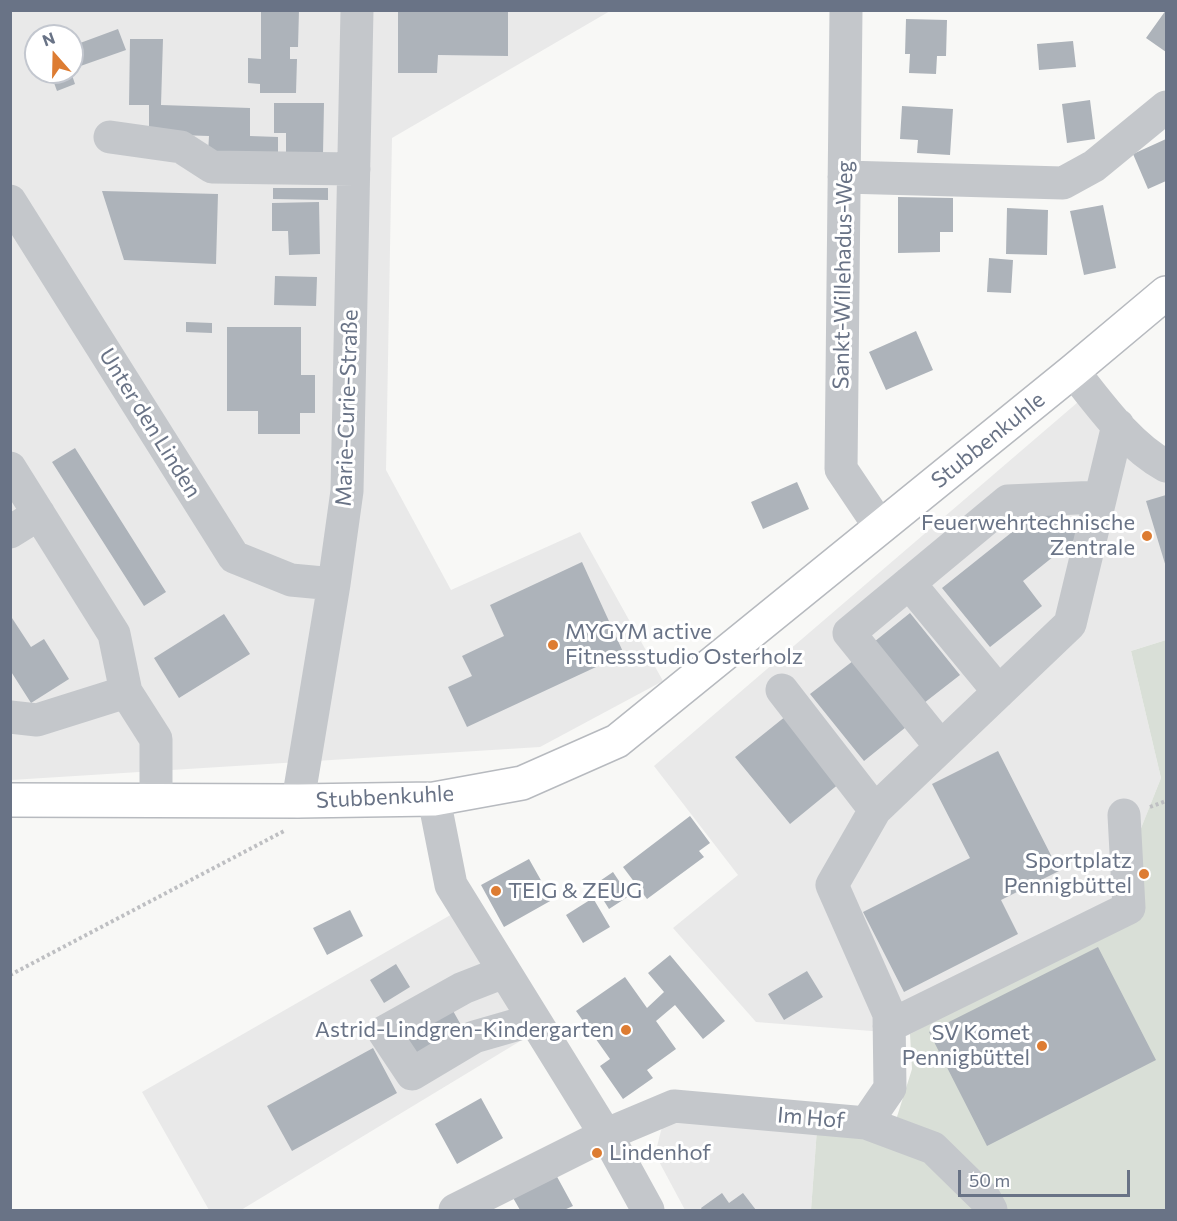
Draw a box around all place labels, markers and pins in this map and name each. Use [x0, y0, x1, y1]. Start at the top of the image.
place label: Feuerwehrtechnische Zentrale [921, 510, 1135, 562]
marker: Feuerwehrtechnische Zentrale [1140, 529, 1154, 543]
place label: MYGYM active Fitnessstudio Osterholz [565, 619, 803, 670]
marker: MYGYM active Fitnessstudio Osterholz [546, 638, 560, 652]
place label: Sportplatz Pennigbüttel [1004, 848, 1132, 900]
marker: Sportplatz Pennigbüttel [1137, 867, 1151, 881]
place label: TEIG & ZEUG [508, 878, 642, 904]
marker: TEIG & ZEUG [489, 884, 503, 898]
place label: Astrid-Lindgren-Kindergarten [315, 1017, 614, 1043]
place label: SV Komet Pennigbüttel [902, 1020, 1030, 1072]
marker: Astrid-Lindgren-Kindergarten [619, 1023, 633, 1037]
marker: SV Komet Pennigbüttel [1035, 1039, 1049, 1053]
place label: Lindenhof [609, 1140, 711, 1166]
marker: Lindenhof [590, 1146, 604, 1160]

